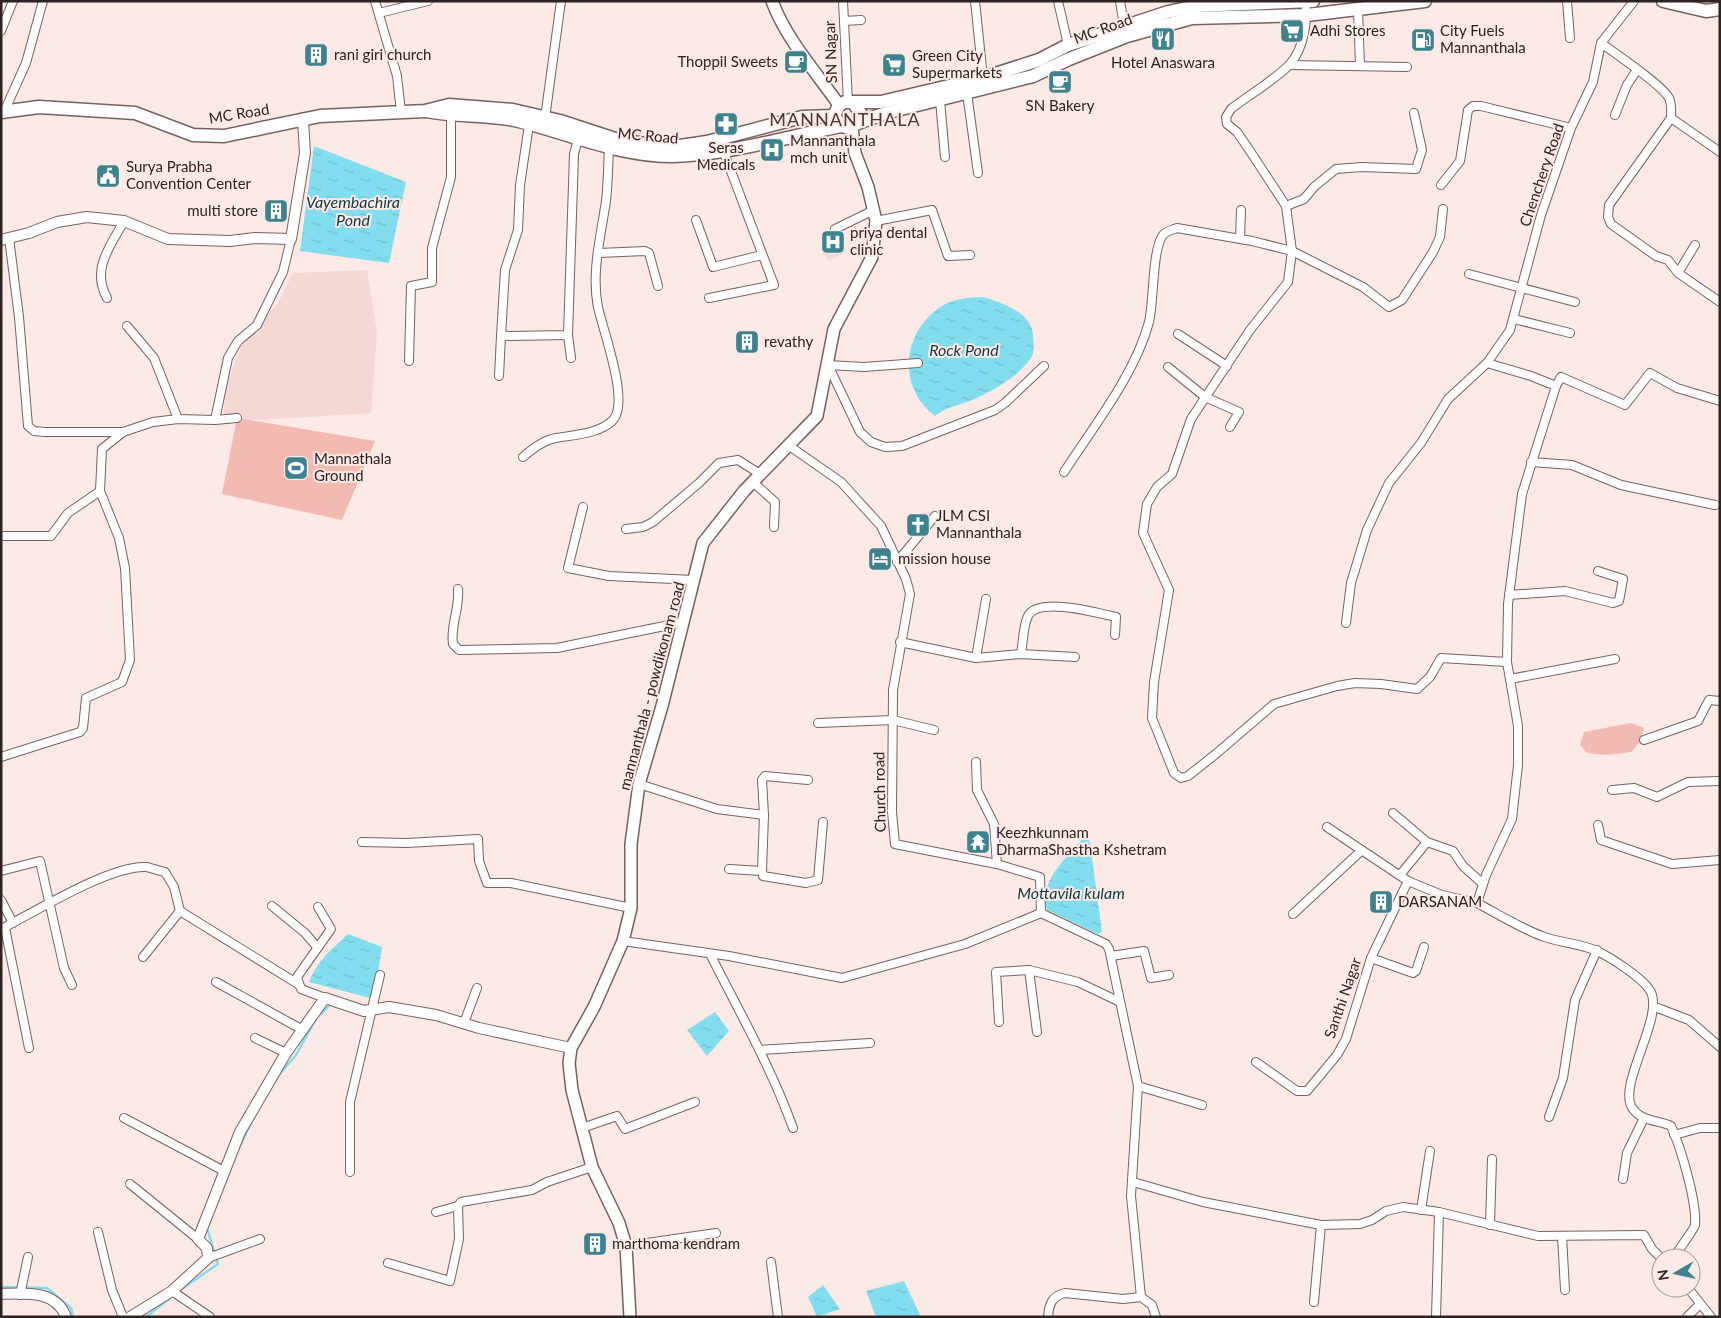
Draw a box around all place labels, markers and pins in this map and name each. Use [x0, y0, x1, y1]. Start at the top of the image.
supermarket icon: Adhi Stores [1279, 18, 1305, 44]
place label: Adhi Stores [1310, 21, 1385, 39]
place label: City Fuels Mannanthala [1440, 21, 1526, 56]
restaurant icon: Hotel Anaswara [1150, 26, 1176, 52]
fuel station icon: City Fuels Mannanthala [1410, 27, 1436, 53]
building icon: rani giri church [303, 42, 329, 68]
place label: rani giri church [334, 45, 431, 63]
place label: Green City Supermarkets [912, 46, 1002, 81]
cafe icon: Thoppil Sweets [783, 49, 809, 75]
place label: Thoppil Sweets [677, 52, 778, 70]
supermarket icon: Green City Supermarkets [881, 52, 907, 78]
place label: Hotel Anaswara [1111, 53, 1215, 71]
cafe icon: SN Bakery [1047, 69, 1073, 95]
place label: SN Bakery [1026, 96, 1095, 114]
pharmacy icon: Seras Medicals [713, 111, 739, 137]
place label: Mannanthala mch unit [790, 131, 876, 166]
hospital icon: Mannanthala mch unit [759, 137, 785, 163]
place label: Seras Medicals [697, 138, 755, 173]
place label: Surya Prabha Convention Center [126, 157, 252, 192]
public building icon: Surya Prabha Convention Center [95, 163, 121, 189]
building icon: multi store [263, 198, 289, 224]
place label: multi store [187, 201, 258, 219]
place label: priya dental clinic [850, 223, 927, 258]
hospital icon: priya dental clinic [820, 229, 846, 255]
building icon: revathy [734, 329, 760, 355]
place label: revathy [764, 332, 813, 350]
place label: Mannathala Ground [314, 449, 391, 484]
sports icon: Mannathala Ground [283, 455, 309, 481]
place label: JLM CSI Mannanthala [936, 506, 1022, 541]
church icon: JLM CSI Mannanthala [905, 512, 931, 538]
hotel icon: mission house [867, 546, 893, 572]
place label: mission house [898, 549, 991, 567]
place label: Keezhkunnam DharmaShastha Kshetram [996, 823, 1167, 858]
temple icon: Keezhkunnam DharmaShastha Kshetram [965, 829, 991, 855]
building icon: DARSANAM [1368, 889, 1394, 915]
place label: DARSANAM [1398, 892, 1482, 910]
building icon: marthoma kendram [582, 1231, 608, 1257]
place label: marthoma kendram [612, 1234, 740, 1252]

